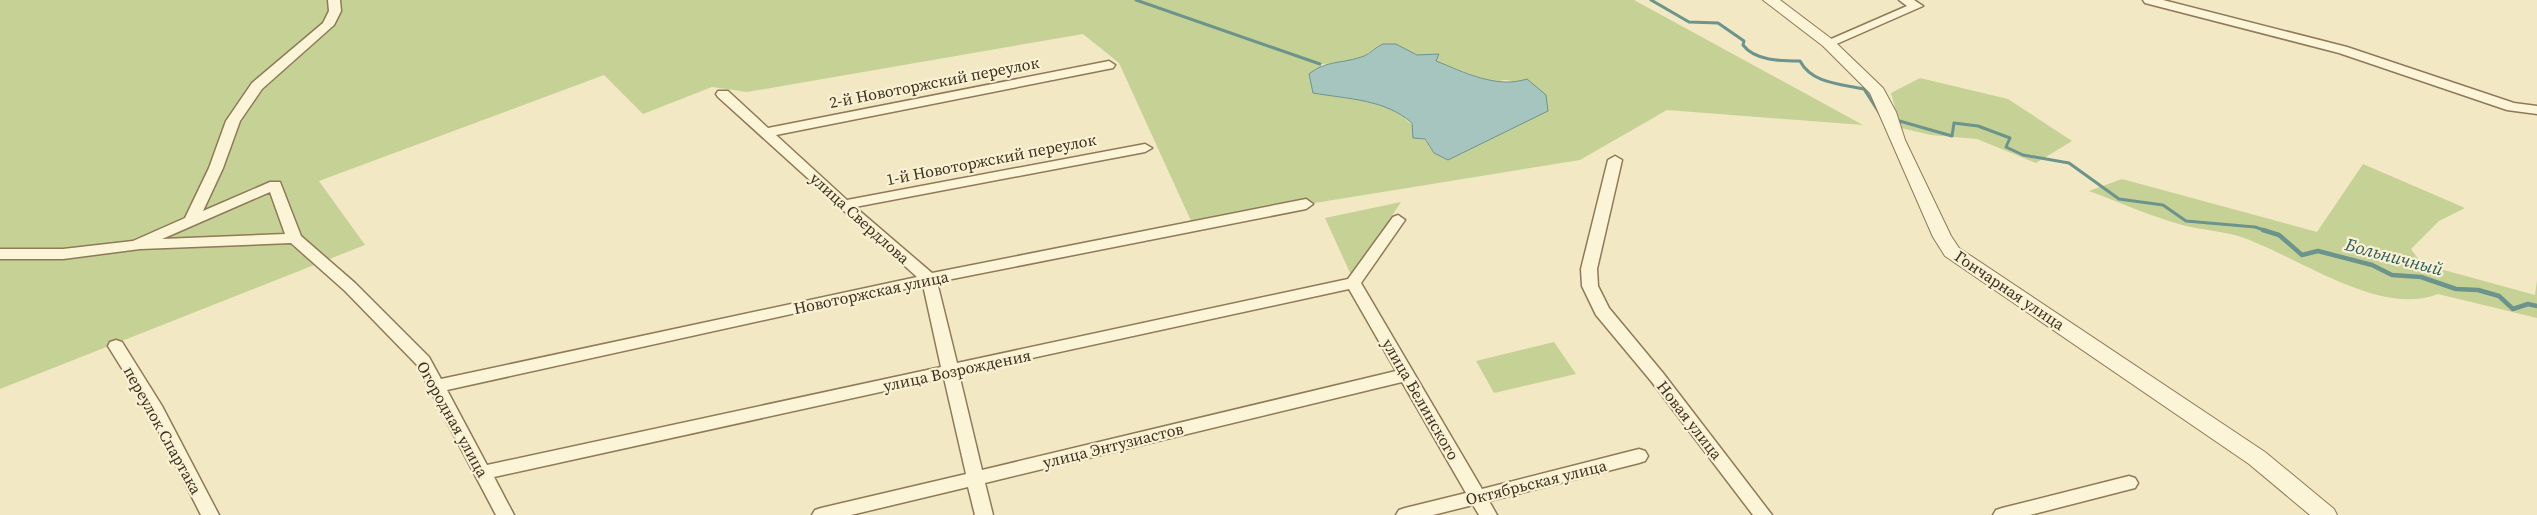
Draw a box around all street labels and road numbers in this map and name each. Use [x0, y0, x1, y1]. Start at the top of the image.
street label: 2-й Новоторжский переулок [827, 51, 1041, 113]
street label: 1-й Новоторжский переулок [884, 128, 1098, 190]
street label: улица Свердлова [805, 167, 915, 269]
street label: Гончарная улица [1951, 245, 2070, 335]
street label: Новоторжская улица [792, 265, 951, 319]
street label: улица Белинского [1377, 334, 1465, 464]
street label: улица Возрождения [881, 344, 1033, 396]
street label: Огородная улица [412, 357, 494, 482]
street label: переулок Спартака [119, 362, 208, 499]
street label: Новая улица [1652, 376, 1728, 465]
street label: улица Энтузиастов [1040, 417, 1186, 473]
street label: Октябрьская улица [1463, 454, 1610, 510]

